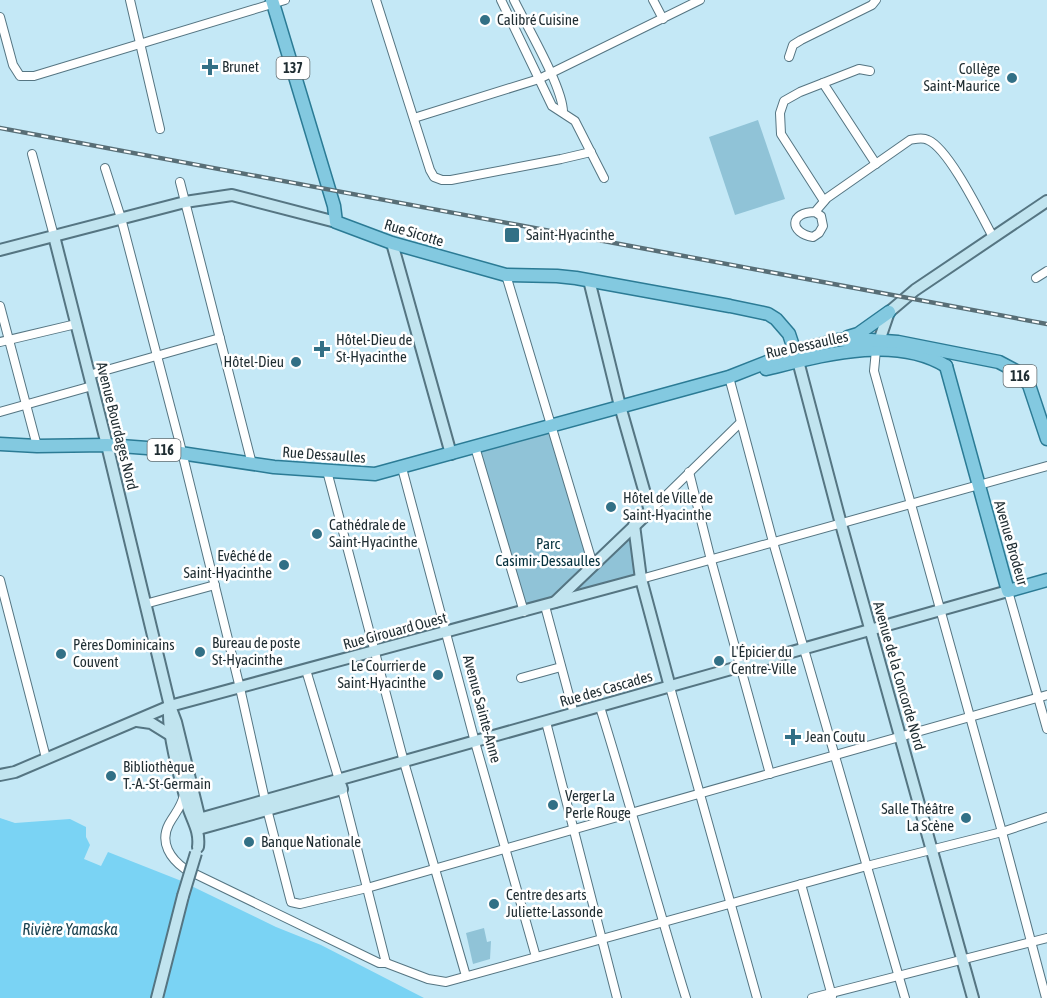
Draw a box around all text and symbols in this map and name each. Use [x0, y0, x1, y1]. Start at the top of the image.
place label: Calibré Cuisine [497, 11, 579, 28]
marker: Calibré Cuisine [478, 13, 492, 27]
road number: 137 [276, 57, 310, 79]
place label: Brunet [222, 58, 259, 75]
marker: Brunet [203, 60, 217, 74]
place label: Collège Saint-Maurice [923, 60, 1000, 94]
marker: Collège Saint-Maurice [1005, 71, 1019, 85]
street label: Rue Sicotte [382, 215, 446, 250]
marker: Saint-Hyacinthe [503, 226, 521, 244]
place label: Saint-Hyacinthe [526, 226, 615, 243]
street label: Rue Dessaulles [764, 328, 850, 362]
place label: Hôtel-Dieu de St-Hyacinthe [336, 331, 413, 365]
marker: Hôtel-Dieu de St-Hyacinthe [313, 340, 331, 358]
place label: Hôtel-Dieu [224, 353, 284, 370]
marker: Hôtel-Dieu [289, 355, 303, 369]
street label: Avenue Bourdages Nord [93, 360, 142, 492]
road number: 116 [1004, 365, 1036, 387]
road number: 116 [148, 439, 180, 461]
street label: Rue Dessaulles [282, 443, 366, 466]
place label: Hôtel de Ville de Saint-Hyacinthe [623, 489, 713, 523]
street label: Avenue Brodeur [991, 498, 1032, 588]
marker: Hôtel de Ville de Saint-Hyacinthe [604, 500, 618, 514]
place label: Cathédrale de Saint-Hyacinthe [329, 516, 418, 550]
marker: Cathédrale de Saint-Hyacinthe [310, 527, 324, 541]
park label: Parc Casimir-Dessaulles [496, 535, 600, 569]
place label: Evêché de Saint-Hyacinthe [184, 547, 272, 581]
marker: Evêché de Saint-Hyacinthe [277, 558, 291, 572]
street label: Avenue de la Concorde Nord [870, 599, 929, 752]
street label: Rue Girouard Ouest [341, 608, 449, 653]
place label: Bureau de poste St-Hyacinthe [212, 634, 300, 668]
place label: Pères Dominicains Couvent [73, 636, 175, 670]
place label: L'Épicier du Centre-Ville [731, 643, 797, 677]
marker: Bureau de poste St-Hyacinthe [193, 645, 207, 659]
marker: Pères Dominicains Couvent [54, 647, 68, 661]
street label: Avenue Sainte-Anne [460, 653, 505, 765]
marker: L'Épicier du Centre-Ville [712, 654, 726, 668]
place label: Le Courrier de Saint-Hyacinthe [338, 657, 426, 691]
street label: Rue des Cascades [558, 667, 654, 710]
marker: Le Courrier de Saint-Hyacinthe [431, 668, 445, 682]
place label: Jean Coutu [805, 728, 866, 745]
marker: Jean Coutu [786, 730, 800, 744]
place label: Bibliothèque T.-A.-St-Germain [123, 758, 211, 792]
marker: Bibliothèque T.-A.-St-Germain [104, 769, 118, 783]
place label: Verger La Perle Rouge [565, 787, 631, 821]
marker: Verger La Perle Rouge [546, 798, 560, 812]
place label: Salle Théâtre La Scène [881, 800, 954, 834]
marker: Salle Théâtre La Scène [959, 811, 973, 825]
place label: Banque Nationale [261, 833, 361, 850]
marker: Banque Nationale [242, 835, 256, 849]
place label: Centre des arts Juliette-Lassonde [506, 886, 603, 920]
marker: Centre des arts Juliette-Lassonde [487, 897, 501, 911]
water label: Rivière Yamaska [22, 920, 118, 938]

